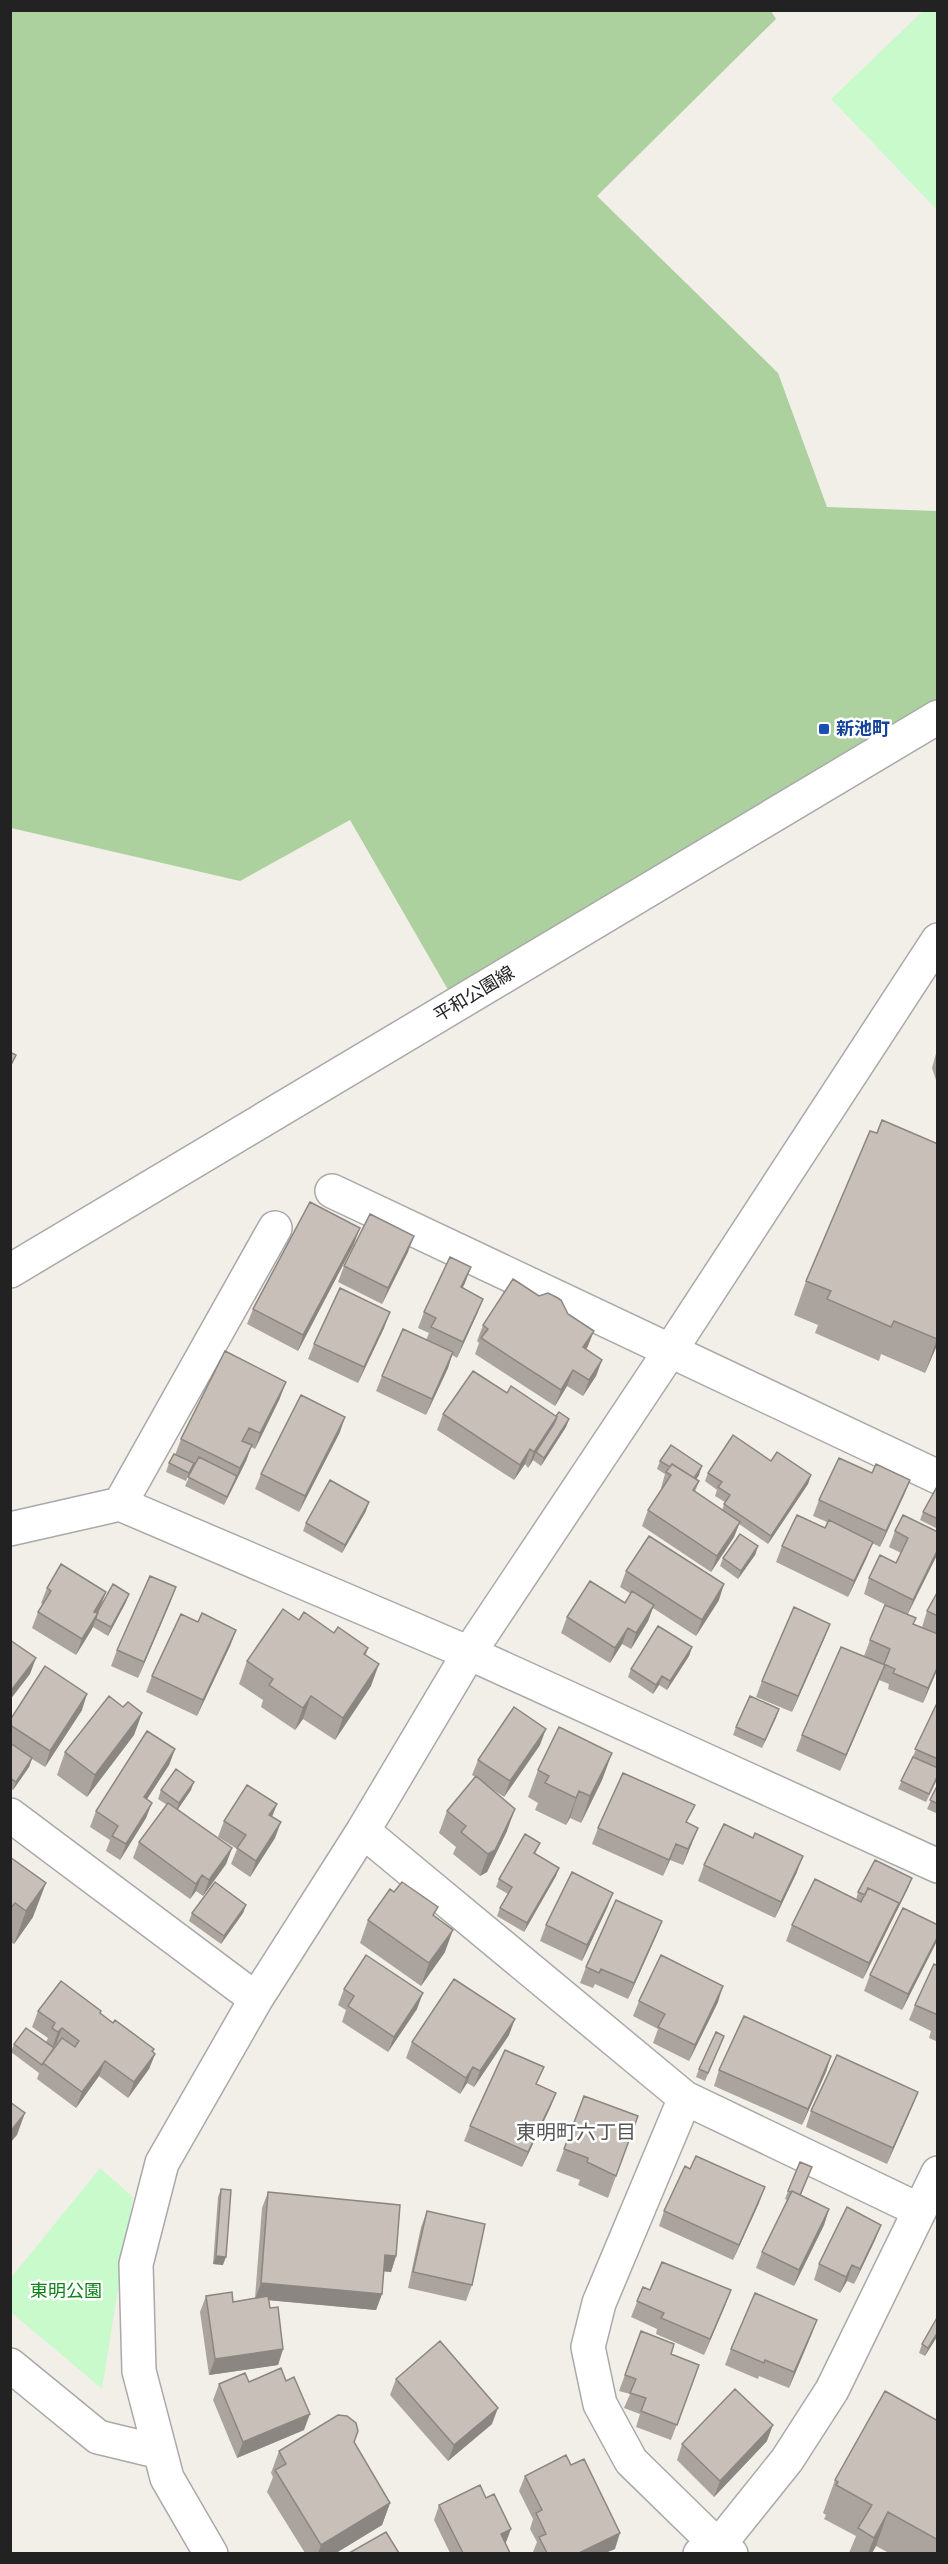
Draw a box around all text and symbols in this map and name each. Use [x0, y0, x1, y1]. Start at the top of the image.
place label: 新池町 [836, 718, 890, 740]
marker: 新池町 [817, 722, 831, 736]
street label: 平和公園線 [430, 961, 518, 1027]
district label: 東明町六丁目 [516, 2120, 636, 2144]
park label: 東明公園 [30, 2280, 102, 2302]

